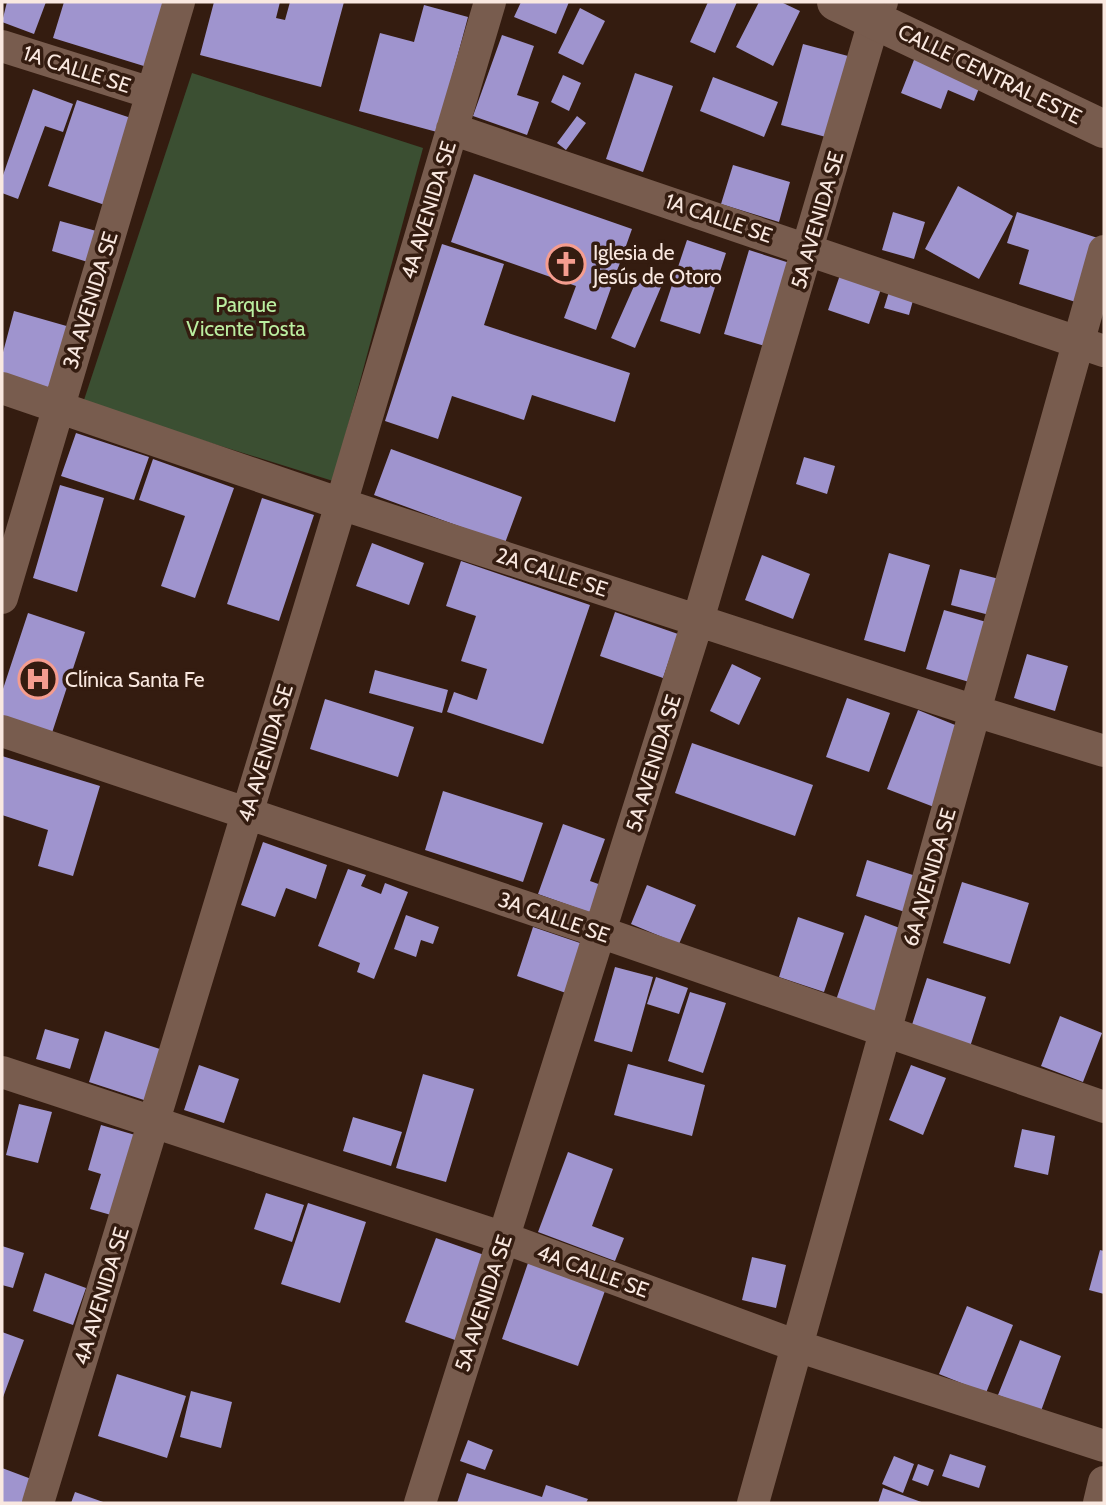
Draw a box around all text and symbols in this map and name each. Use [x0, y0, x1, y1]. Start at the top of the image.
street label: CALLE CENTRAL ESTE [894, 19, 1086, 129]
street label: 1A CALLE SE [20, 40, 134, 98]
street label: 4A AVENIDA SE [395, 138, 461, 282]
street label: 5A AVENIDA SE [785, 148, 849, 292]
street label: 1A CALLE SE [662, 188, 776, 248]
street label: 3A AVENIDA SE [57, 228, 123, 372]
place label: Iglesia de Jesús de Otoro [592, 240, 722, 289]
church icon: Iglesia de Jesús de Otoro [545, 243, 587, 285]
park label: Parque Vicente Tosta [186, 292, 306, 341]
street label: 2A CALLE SE [493, 542, 611, 602]
hospital icon: Clínica Santa Fe [17, 658, 59, 700]
place label: Clínica Santa Fe [65, 667, 205, 692]
street label: 4A AVENIDA SE [232, 681, 298, 825]
street label: 5A AVENIDA SE [620, 691, 686, 835]
street label: 6A AVENIDA SE [897, 805, 961, 949]
street label: 3A CALLE SE [495, 886, 613, 948]
street label: 4A AVENIDA SE [68, 1224, 134, 1368]
street label: 5A AVENIDA SE [449, 1232, 517, 1374]
street label: 4A CALLE SE [534, 1239, 652, 1303]

